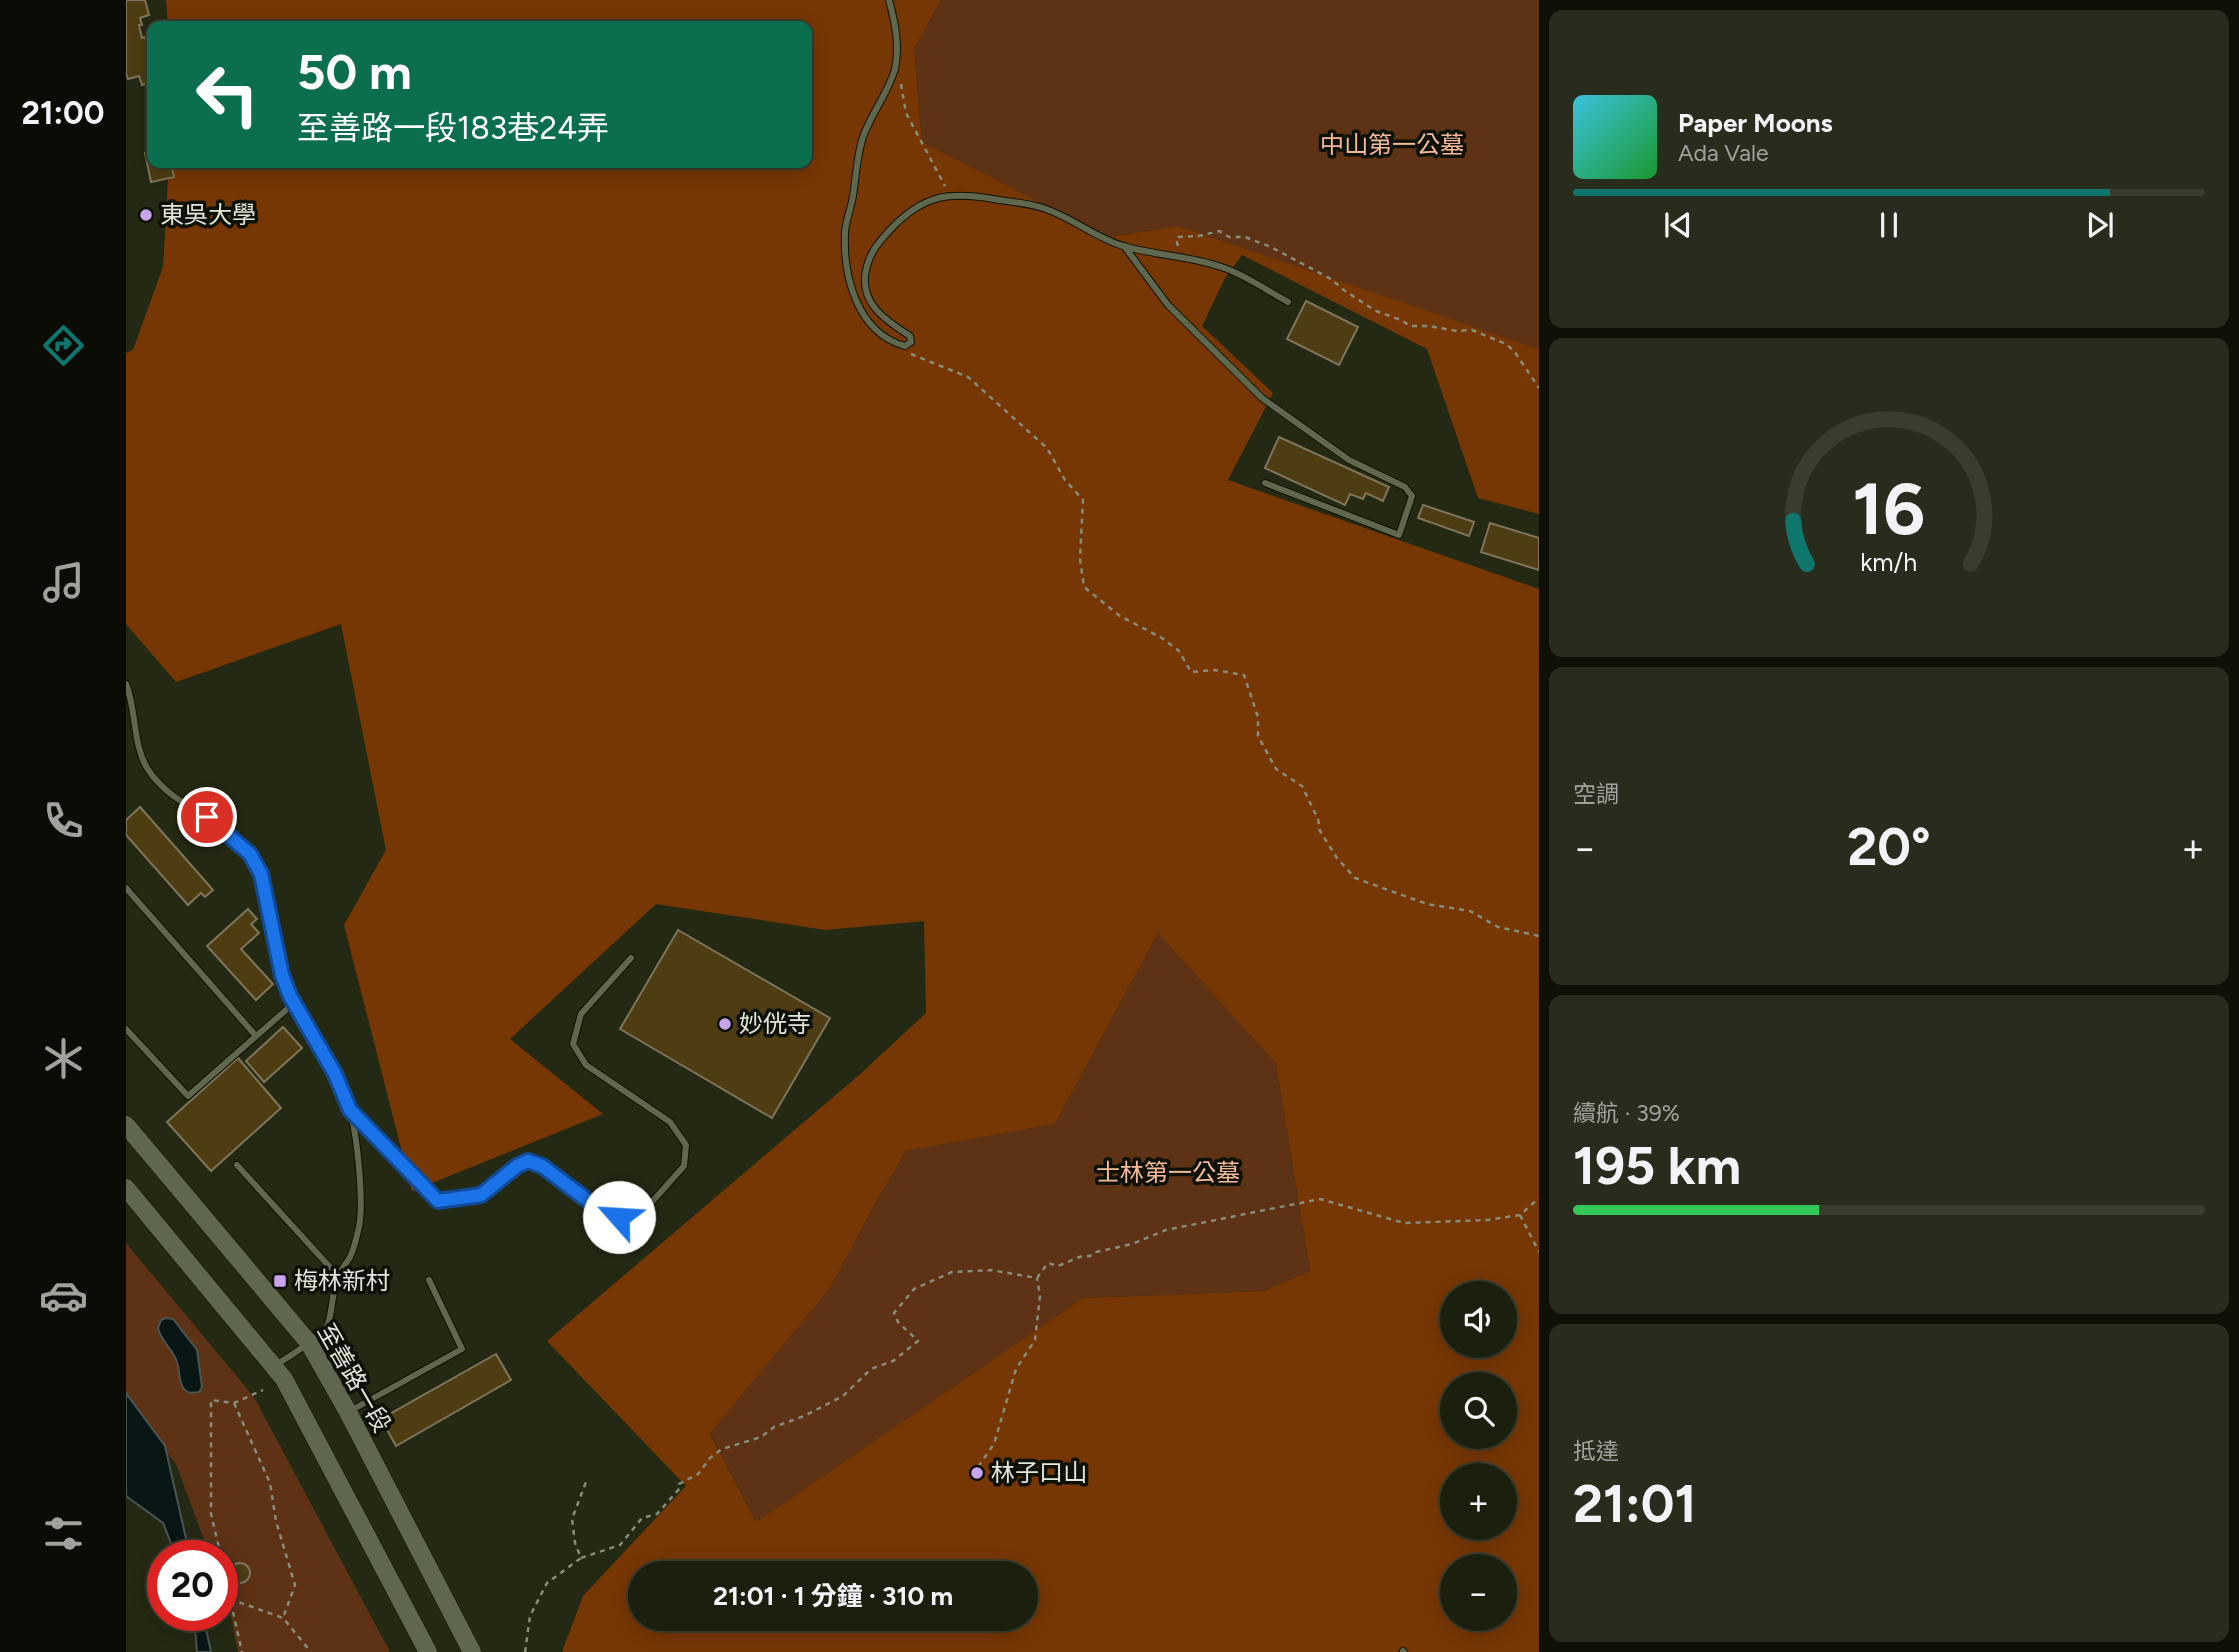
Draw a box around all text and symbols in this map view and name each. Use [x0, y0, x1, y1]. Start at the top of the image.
text: 50 m [297, 42, 412, 101]
icon: left [182, 49, 273, 140]
text: 21:00 [21, 94, 105, 132]
text: Paper Moons [1678, 107, 1833, 139]
text: 至善路一段183巷24弄 [297, 109, 609, 147]
park label: 中山第一公墓 [1320, 130, 1464, 159]
text: Ada Vale [1678, 139, 1769, 167]
place label: 東吳大學 [160, 200, 256, 229]
icon: previous [1659, 206, 1697, 244]
icon: pause [1870, 206, 1908, 244]
icon: next [2081, 206, 2119, 244]
marker: 東吳大學 [138, 207, 154, 223]
icon: directions [39, 321, 88, 370]
text: 16 [1853, 465, 1925, 552]
text: km/h [1860, 546, 1918, 576]
icon: music [39, 558, 88, 607]
text: 空調 [1573, 780, 1619, 808]
pin [177, 787, 237, 847]
icon: phone [39, 796, 88, 845]
icon: arrive [188, 798, 226, 836]
text: 20° [1847, 816, 1931, 878]
text: − [1573, 825, 1597, 871]
text: + [2181, 825, 2205, 871]
place label: 妙侊寺 [739, 1009, 811, 1038]
marker: 妙侊寺 [717, 1016, 733, 1032]
icon: climate [39, 1034, 88, 1083]
text: 續航 · 39% [1573, 1099, 1680, 1127]
text: 195 km [1573, 1135, 1741, 1197]
park label: 士林第一公墓 [1096, 1158, 1240, 1187]
position arrow [582, 1180, 656, 1254]
place label: 梅林新村 [294, 1266, 390, 1295]
icon: car [39, 1271, 88, 1320]
marker: 梅林新村 [272, 1273, 288, 1289]
map controls [1440, 1281, 1517, 1631]
button: sound [1440, 1281, 1517, 1358]
street label: 至善路一段 [312, 1319, 397, 1437]
button: search [1440, 1372, 1517, 1449]
text: 抵達 [1573, 1437, 1619, 1465]
place label: 林子口山 [991, 1458, 1087, 1487]
button: + [1440, 1463, 1517, 1540]
marker: 林子口山 [969, 1465, 985, 1481]
text: 21:01 [1573, 1473, 1696, 1535]
icon: filters [39, 1509, 88, 1558]
speed limit sign: 20 [147, 1540, 238, 1631]
button: − [1440, 1554, 1517, 1631]
text: 21:01 · 1 分鐘 · 310 m [713, 1580, 953, 1612]

